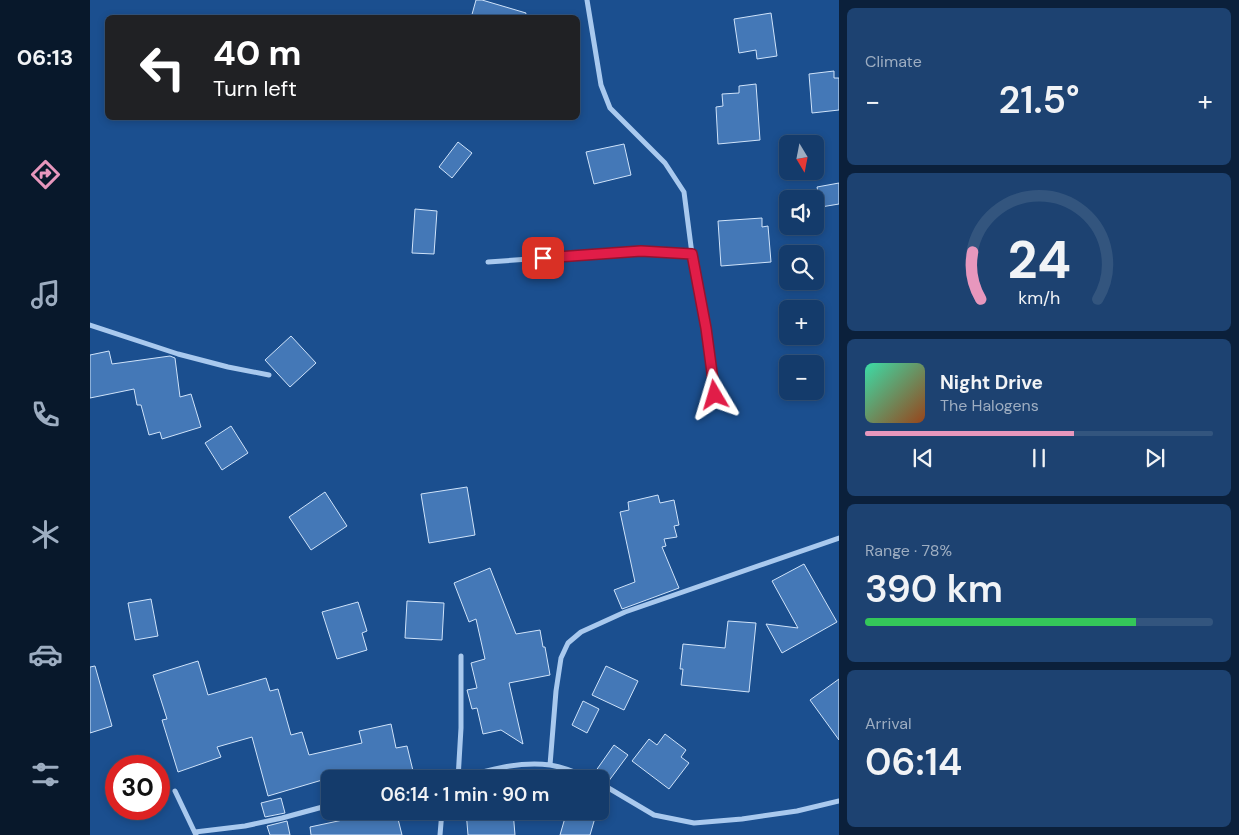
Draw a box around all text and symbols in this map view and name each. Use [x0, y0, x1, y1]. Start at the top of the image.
text: 40 m [213, 30, 302, 76]
icon: left [130, 35, 195, 100]
text: 06:13 [17, 43, 73, 72]
text: Climate [865, 51, 922, 72]
text: Turn left [213, 74, 297, 103]
text: 21.5° [998, 75, 1080, 125]
text: − [865, 83, 880, 120]
text: + [1198, 83, 1213, 120]
north arrow [779, 135, 824, 180]
map controls [779, 135, 824, 400]
icon: directions [28, 157, 63, 192]
button: sound [779, 190, 824, 235]
text: 24 [1007, 226, 1071, 294]
pin [522, 237, 564, 279]
icon: arrive [529, 244, 557, 272]
button: search [779, 245, 824, 290]
icon: music [28, 277, 63, 312]
text: km/h [1018, 286, 1060, 310]
button: + [779, 300, 824, 345]
button: − [779, 355, 824, 400]
position arrow [688, 368, 740, 420]
text: Night Drive [940, 370, 1043, 395]
text: The Halogens [940, 395, 1039, 416]
icon: phone [28, 397, 63, 432]
icon: previous [909, 444, 937, 472]
icon: pause [1025, 444, 1053, 472]
icon: next [1141, 444, 1169, 472]
icon: climate [28, 517, 63, 552]
text: Range · 78% [865, 540, 952, 561]
text: 390 km [865, 564, 1003, 614]
icon: car [28, 637, 63, 672]
text: Arrival [865, 713, 912, 734]
text: 06:14 [865, 737, 962, 787]
speed limit sign: 30 [105, 755, 170, 820]
icon: filters [28, 757, 63, 792]
text: 06:14 · 1 min · 90 m [381, 782, 549, 807]

